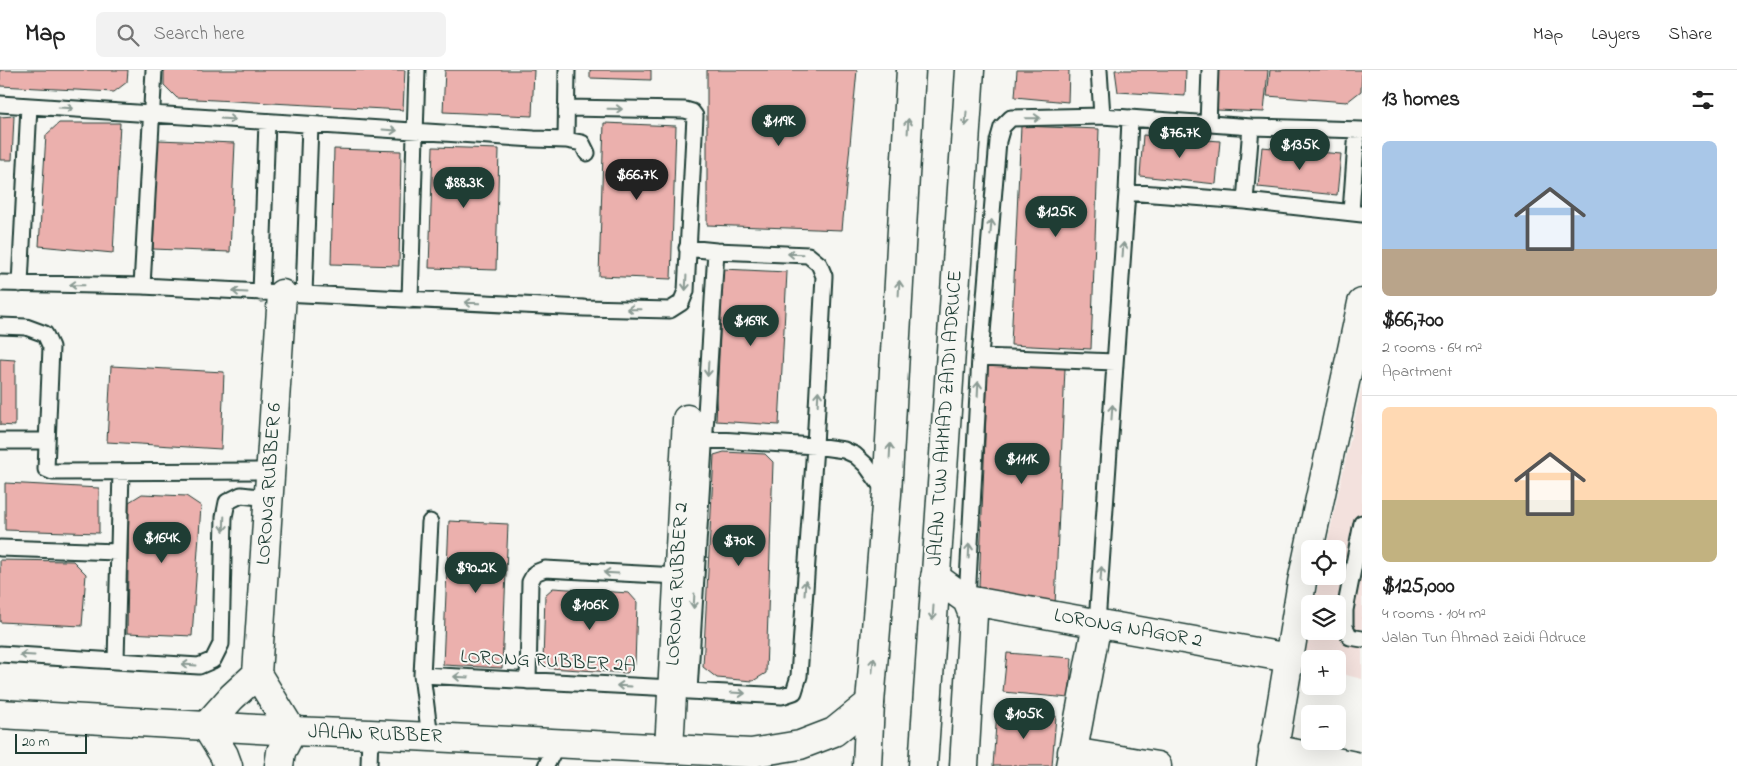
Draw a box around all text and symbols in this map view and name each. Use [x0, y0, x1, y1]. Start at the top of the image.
search box [96, 12, 446, 57]
text: Map [25, 17, 66, 52]
icon: search [114, 21, 142, 49]
text: Search here [154, 21, 245, 48]
text: Map [1533, 22, 1563, 48]
text: Layers [1591, 22, 1641, 48]
text: Share [1669, 22, 1712, 48]
text: 13 homes [1382, 85, 1460, 115]
icon: filters [1689, 86, 1717, 114]
one-way arrow [58, 104, 74, 113]
one-way arrow [606, 104, 622, 114]
pin: $119K [744, 104, 814, 147]
text: $119K [763, 109, 795, 133]
one-way arrow [962, 110, 971, 126]
one-way arrow [1025, 113, 1041, 122]
one-way arrow [220, 114, 236, 124]
pin: $76.7K [1139, 116, 1221, 159]
one-way arrow [904, 118, 913, 134]
text: $76.7K [1160, 121, 1200, 145]
one-way arrow [382, 125, 398, 134]
pin: $135K [1265, 128, 1335, 171]
text: $135K [1281, 133, 1319, 157]
pin: $66.7K [596, 158, 678, 201]
text: $66.7K [616, 163, 658, 187]
pin: $88.3K [423, 166, 505, 209]
text: $88.3K [444, 171, 484, 195]
icon: home [1505, 174, 1595, 264]
pin: $125K [1021, 196, 1091, 238]
text: $125K [1036, 200, 1076, 224]
one-way arrow [986, 219, 996, 235]
one-way arrow [1118, 242, 1128, 258]
one-way arrow [787, 249, 803, 259]
street label: JALAN TUN AHMAD ZAIDI ADRUCE [921, 269, 971, 567]
one-way arrow [681, 275, 690, 291]
one-way arrow [69, 280, 86, 290]
one-way arrow [894, 281, 903, 297]
one-way arrow [232, 287, 248, 296]
one-way arrow [464, 298, 480, 307]
one-way arrow [626, 304, 642, 314]
pin: $169K [716, 304, 786, 347]
text: $66,700 [1382, 306, 1444, 336]
text: $169K [734, 309, 768, 333]
text: 2 rooms · 64 m² [1382, 336, 1482, 360]
one-way arrow [704, 360, 713, 376]
text: Apartment [1382, 360, 1452, 384]
one-way arrow [974, 381, 983, 397]
one-way arrow [813, 390, 822, 406]
street label: LORONG RUBBER 6 [250, 402, 290, 566]
one-way arrow [1107, 404, 1116, 420]
icon: home [1505, 439, 1595, 529]
pin: $111K [987, 442, 1057, 485]
one-way arrow [885, 443, 894, 459]
text: $111K [1006, 447, 1038, 471]
street label: LORONG RUBBER 2 [659, 502, 697, 666]
one-way arrow [219, 516, 229, 532]
pin: $164K [127, 522, 197, 564]
pin: $70K [709, 524, 769, 567]
text: $164K [144, 526, 180, 550]
text: $70K [724, 529, 754, 553]
map controls [1301, 540, 1346, 750]
button: locate [1301, 540, 1346, 585]
one-way arrow [965, 544, 974, 560]
pin: $90.2K [435, 552, 517, 594]
text: $90.2K [456, 556, 496, 580]
one-way arrow [1096, 566, 1105, 582]
one-way arrow [604, 568, 620, 577]
text: $125,000 [1382, 572, 1455, 602]
one-way arrow [801, 580, 810, 596]
pin: $106K [555, 588, 625, 631]
one-way arrow [690, 592, 699, 608]
text: $106K [572, 593, 608, 617]
button: layers [1301, 595, 1346, 640]
street label: LORONG NAGOR 2 [1051, 602, 1205, 656]
text: 4 rooms · 104 m² [1382, 602, 1486, 626]
one-way arrow [929, 604, 938, 620]
text: Jalan Tun Ahmad Zaidi Adruce [1382, 626, 1586, 650]
street label: LORONG RUBBER 2A [459, 643, 637, 681]
button: + [1301, 650, 1346, 695]
one-way arrow [19, 651, 35, 660]
one-way arrow [868, 657, 878, 673]
one-way arrow [182, 660, 198, 670]
one-way arrow [454, 673, 470, 682]
one-way arrow [616, 681, 632, 691]
one-way arrow [729, 689, 745, 698]
pin: $105K [989, 698, 1059, 740]
text: $105K [1005, 702, 1043, 726]
button: − [1301, 705, 1346, 750]
street label: JALAN RUBBER [307, 718, 443, 752]
scale bar [15, 731, 88, 754]
text: 20 m [22, 732, 49, 753]

